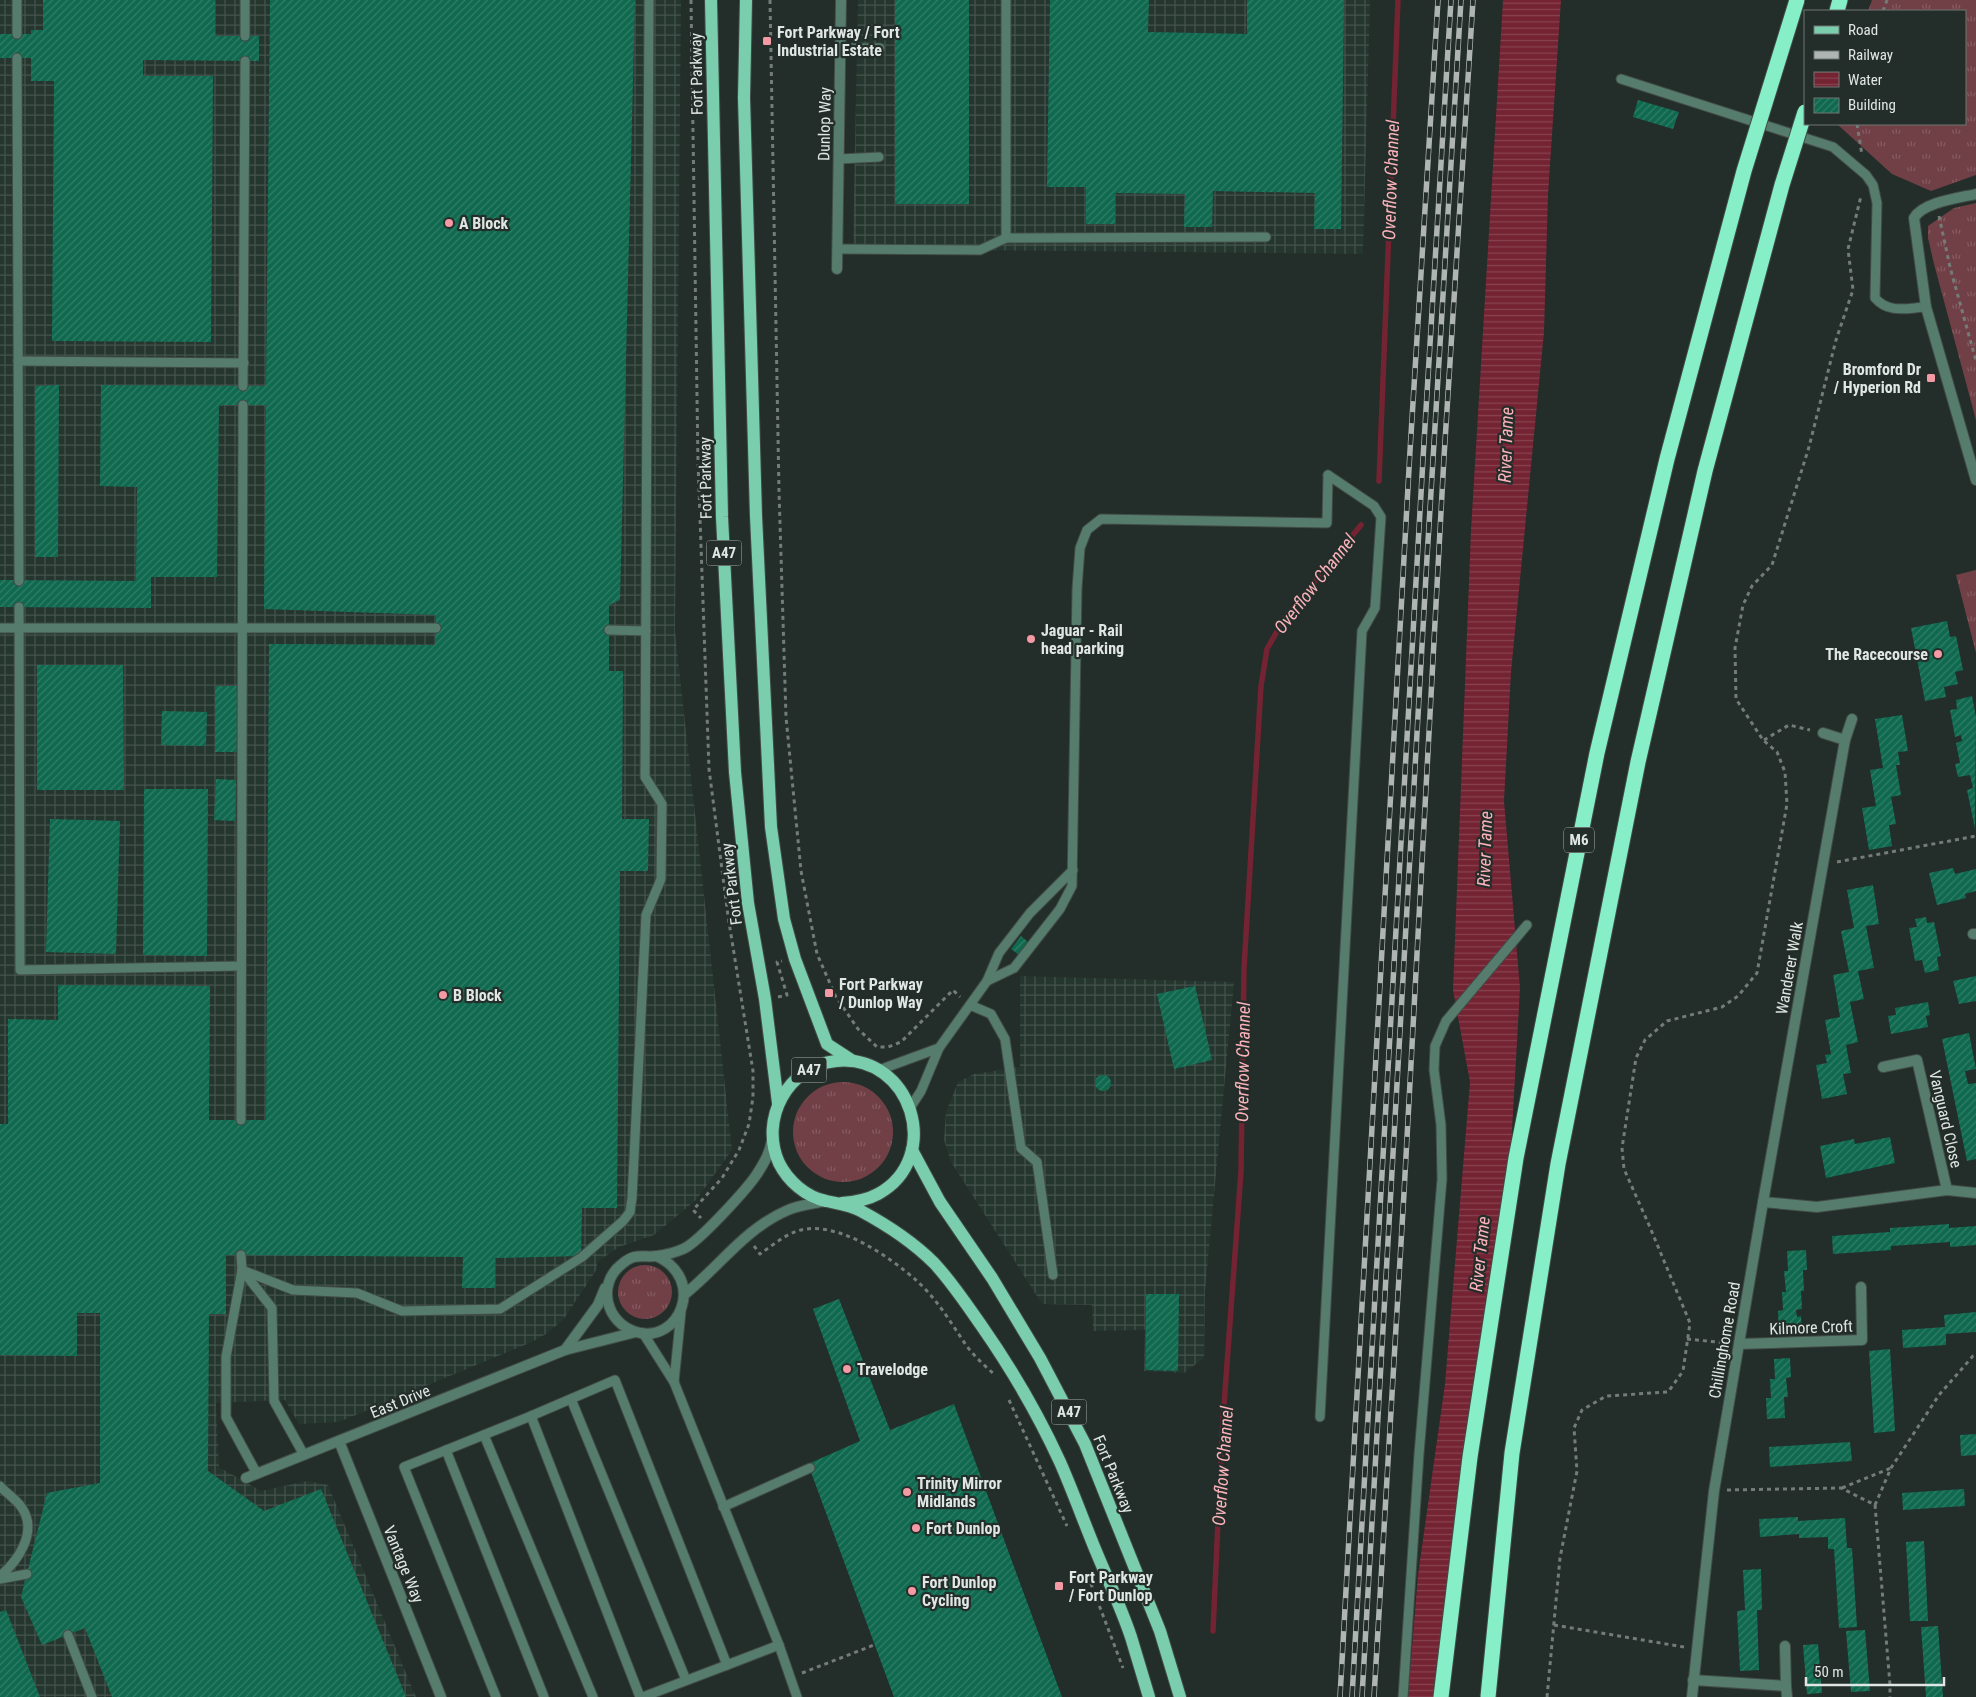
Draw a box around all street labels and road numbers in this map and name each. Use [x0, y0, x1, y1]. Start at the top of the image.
street label: Fort Parkway [686, 32, 707, 115]
street label: Dunlop Way [814, 87, 835, 161]
street label: Fort Parkway [695, 436, 716, 519]
road number: A47 [706, 540, 742, 566]
road number: M6 [1564, 828, 1594, 852]
street label: Fort Parkway [717, 842, 746, 926]
street label: Wanderer Walk [1772, 919, 1807, 1016]
road number: A47 [792, 1058, 826, 1082]
street label: Vanguard Close [1925, 1069, 1966, 1170]
street label: Chillinghome Road [1705, 1280, 1744, 1400]
street label: Kilmore Croft [1769, 1317, 1853, 1338]
street label: East Drive [367, 1381, 433, 1422]
road number: A47 [1052, 1400, 1086, 1424]
street label: Fort Parkway [1089, 1432, 1138, 1516]
street label: Vantage Way [379, 1523, 428, 1606]

